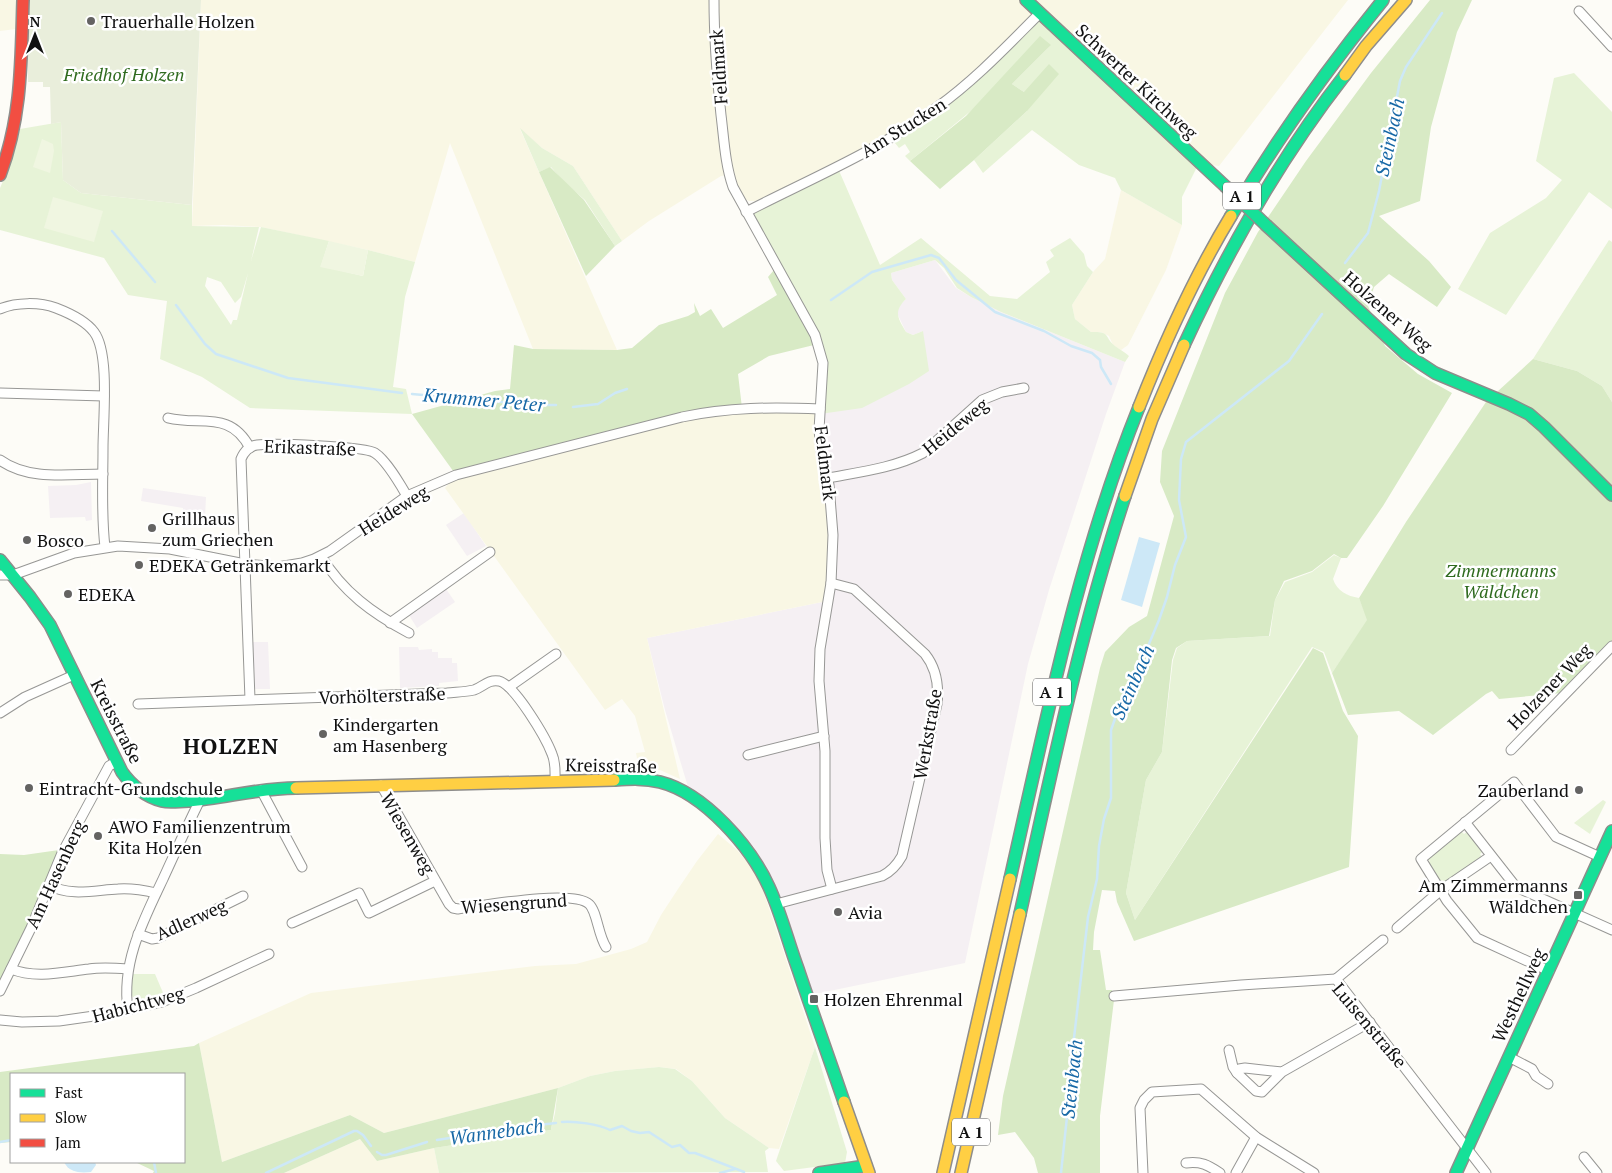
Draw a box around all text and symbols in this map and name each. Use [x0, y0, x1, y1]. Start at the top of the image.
place label: Trauerhalle Holzen [101, 9, 255, 33]
north arrow [10, 10, 60, 60]
text: N [30, 12, 41, 31]
marker: Trauerhalle Holzen [85, 15, 97, 27]
street label: Schwerter Kirchweg [1071, 18, 1204, 144]
street label: Feldmark [703, 28, 733, 105]
park label: Friedhof Holzen [62, 62, 185, 86]
street label: Am Stucken [856, 91, 950, 163]
water label: Steinbach [1369, 96, 1409, 178]
road number: A 1 [1223, 182, 1261, 210]
street label: Holzener Weg [1338, 265, 1438, 357]
water label: Krummer Peter [421, 381, 547, 417]
street label: Heideweg [917, 392, 993, 460]
street label: Feldmark [810, 424, 843, 502]
street label: Erikastraße [264, 433, 356, 461]
street label: Heideweg [354, 479, 433, 541]
place label: Grillhaus zum Griechen [162, 506, 274, 551]
marker: Grillhaus zum Griechen [146, 522, 158, 534]
place label: Bosco [37, 528, 84, 552]
marker: Bosco [21, 534, 33, 546]
place label: EDEKA Getränkemarkt [149, 553, 331, 577]
park label: Zimmermanns Wäldchen [1445, 558, 1557, 603]
marker: EDEKA Getränkemarkt [133, 559, 145, 571]
place label: EDEKA [78, 582, 136, 606]
marker: EDEKA [62, 588, 74, 600]
street label: Holzener Weg [1502, 637, 1597, 734]
water label: Steinbach [1104, 641, 1160, 723]
street label: Kreisstraße [85, 675, 149, 767]
road number: A 1 [1033, 679, 1071, 706]
street label: Vorhölterstraße [318, 681, 446, 709]
street label: Werkstraße [907, 687, 947, 781]
place label: Kindergarten am Hasenberg [333, 712, 448, 757]
marker: Kindergarten am Hasenberg [317, 728, 329, 740]
district label: HOLZEN [183, 731, 279, 760]
street label: Kreisstraße [565, 752, 657, 778]
place label: Eintracht-Grundschule [39, 776, 223, 800]
place label: Zauberland [1478, 778, 1569, 802]
marker: Eintracht-Grundschule [23, 782, 35, 794]
marker: Zauberland [1573, 784, 1585, 796]
street label: Wiesenweg [375, 788, 441, 879]
place label: AWO Familienzentrum Kita Holzen [108, 814, 291, 859]
street label: Am Hasenberg [19, 815, 91, 932]
marker: AWO Familienzentrum Kita Holzen [92, 830, 104, 842]
place label: Am Zimmermanns Wäldchen [1419, 873, 1568, 918]
street label: Wiesengrund [460, 887, 568, 919]
marker: Am Zimmermanns Wäldchen [1572, 889, 1584, 901]
street label: Adlerweg [152, 893, 231, 945]
place label: Avia [848, 900, 883, 924]
marker: Avia [832, 906, 844, 918]
street label: Westhellweg [1486, 944, 1550, 1046]
street label: Luisenstraße [1327, 977, 1413, 1073]
street label: Habichtweg [89, 980, 187, 1028]
place label: Holzen Ehrenmal [824, 987, 963, 1011]
marker: Holzen Ehrenmal [808, 993, 820, 1005]
water label: Steinbach [1054, 1038, 1088, 1120]
legend [10, 1073, 185, 1163]
text: Fast [55, 1082, 83, 1102]
text: Slow [55, 1107, 88, 1127]
water label: Wannebach [447, 1112, 545, 1150]
road number: A 1 [952, 1118, 990, 1146]
text: Jam [55, 1132, 81, 1152]

